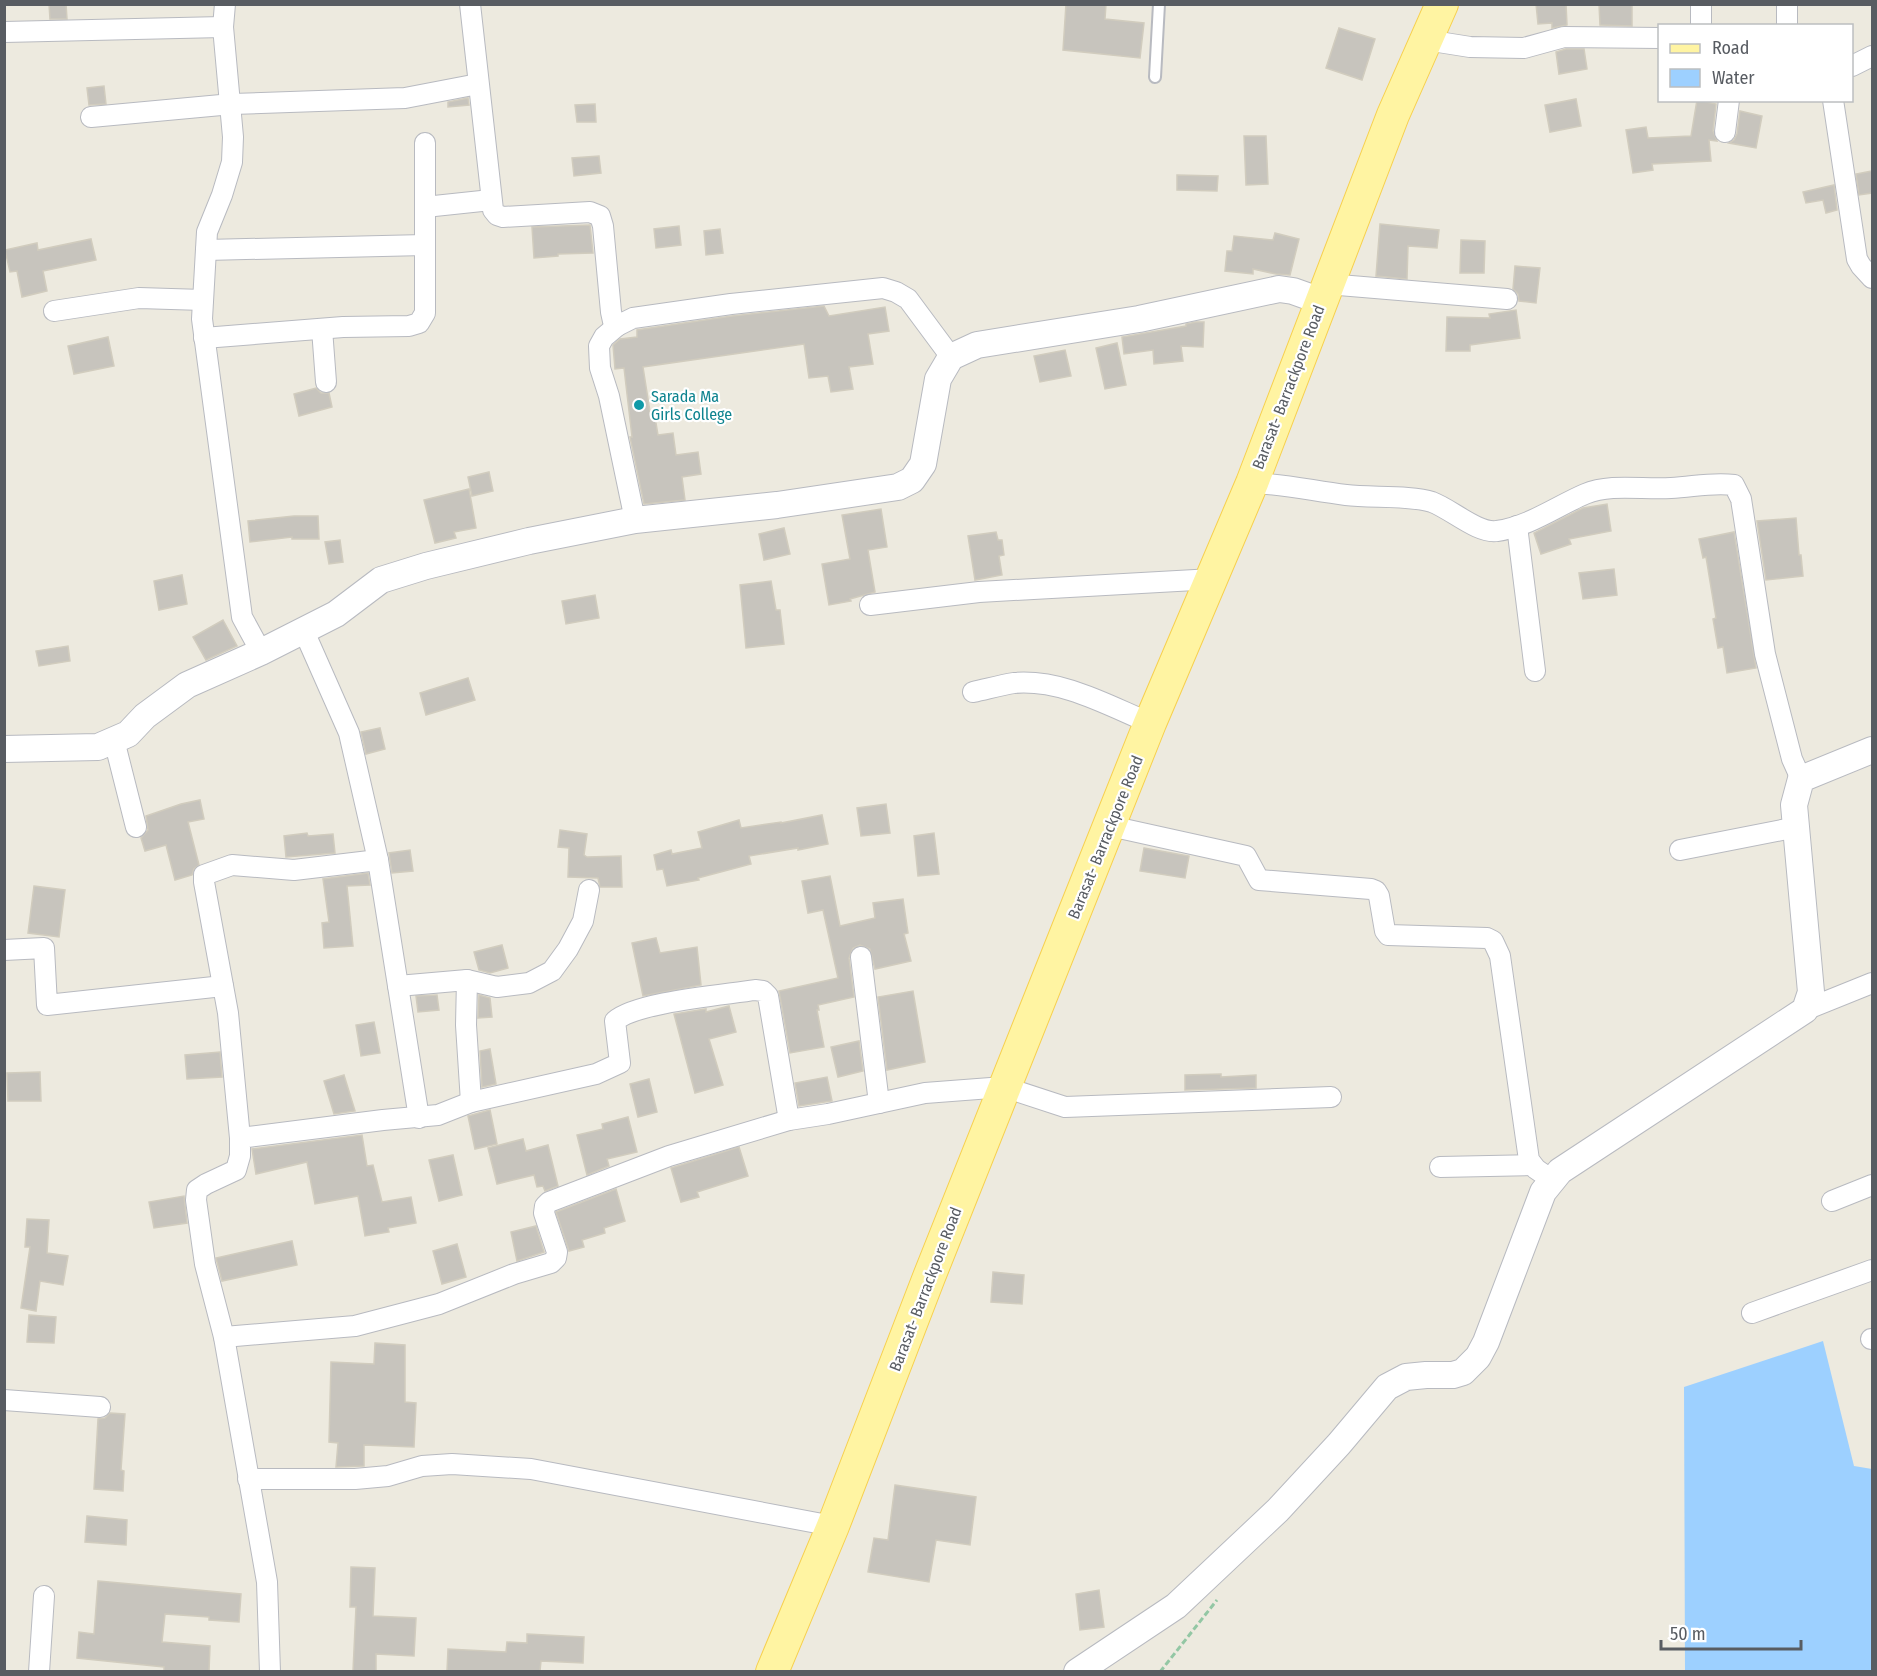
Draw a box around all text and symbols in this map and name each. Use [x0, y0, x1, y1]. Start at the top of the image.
legend [1658, 24, 1853, 102]
text: Road [1712, 37, 1749, 59]
text: Water [1712, 67, 1755, 89]
street label: Barasat- Barrackpore Road [1248, 302, 1329, 472]
place label: Sarada Ma Girls College [651, 387, 732, 424]
marker: Sarada Ma Girls College [632, 398, 646, 412]
street label: Barasat- Barrackpore Road [1064, 753, 1147, 922]
street label: Barasat- Barrackpore Road [885, 1204, 966, 1374]
scale bar [1661, 1613, 1800, 1651]
text: 50 m [1670, 1623, 1706, 1645]

